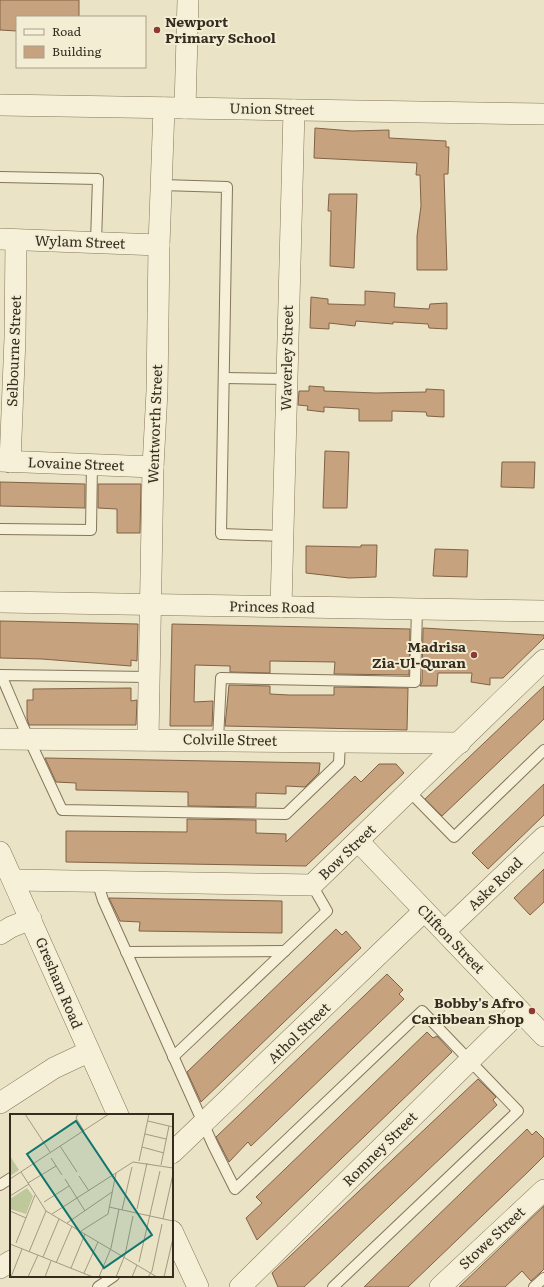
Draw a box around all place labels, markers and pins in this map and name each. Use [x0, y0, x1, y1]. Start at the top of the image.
place label: Newport Primary School [165, 11, 276, 47]
marker: Newport Primary School [152, 25, 162, 35]
place label: Madrisa Zia-Ul-Quran [372, 636, 467, 672]
marker: Madrisa Zia-Ul-Quran [469, 650, 479, 660]
place label: Bobby's Afro Caribbean Shop [411, 992, 524, 1028]
marker: Bobby's Afro Caribbean Shop [527, 1006, 537, 1016]

